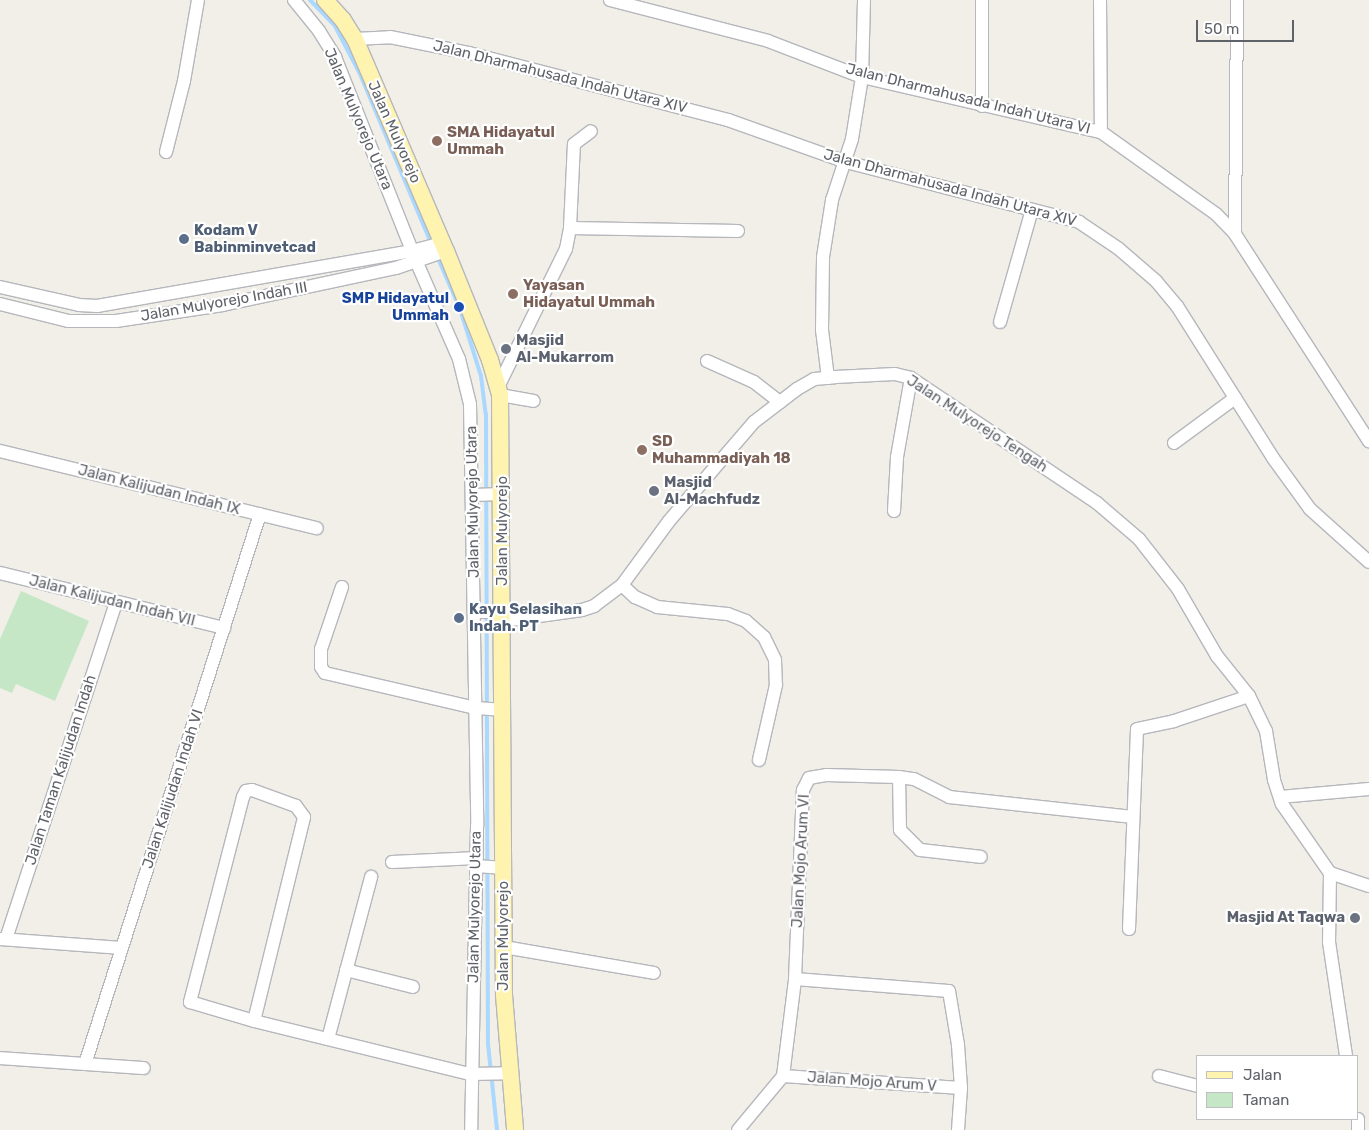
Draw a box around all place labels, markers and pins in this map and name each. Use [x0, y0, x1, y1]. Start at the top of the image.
place label: SMA Hidayatul Ummah [447, 123, 555, 158]
marker: SMA Hidayatul Ummah [431, 135, 443, 147]
place label: Kodam V Babinminvetcad [194, 221, 316, 256]
marker: Kodam V Babinminvetcad [178, 233, 190, 245]
place label: Yayasan Hidayatul Ummah [523, 276, 655, 311]
marker: Yayasan Hidayatul Ummah [507, 288, 519, 300]
place label: SMP Hidayatul Ummah [341, 289, 449, 324]
marker: SMP Hidayatul Ummah [453, 301, 465, 313]
place label: Masjid Al-Mukarrom [516, 331, 614, 366]
marker: Masjid Al-Mukarrom [500, 343, 512, 355]
place label: SD Muhammadiyah 18 [652, 432, 791, 467]
marker: SD Muhammadiyah 18 [636, 444, 648, 456]
place label: Masjid Al-Machfudz [664, 473, 760, 508]
marker: Masjid Al-Machfudz [648, 485, 660, 497]
place label: Kayu Selasihan Indah. PT [469, 600, 582, 635]
marker: Kayu Selasihan Indah. PT [453, 612, 465, 624]
place label: Masjid At Taqwa [1226, 909, 1345, 927]
marker: Masjid At Taqwa [1349, 912, 1361, 924]

